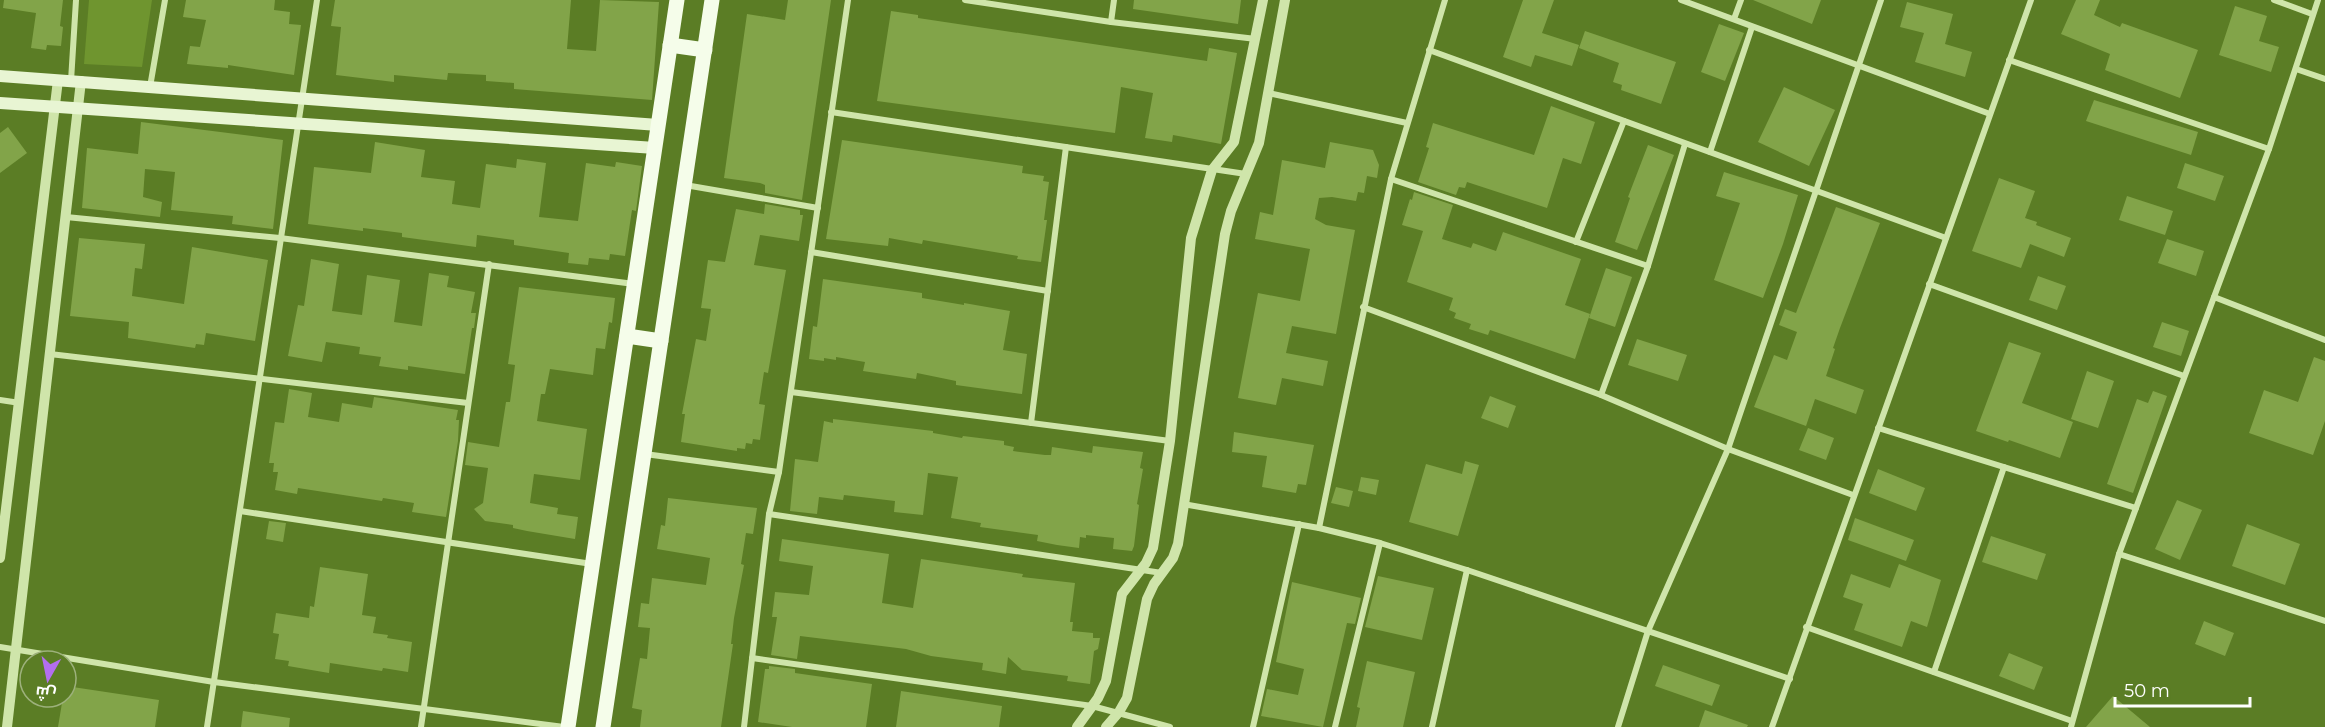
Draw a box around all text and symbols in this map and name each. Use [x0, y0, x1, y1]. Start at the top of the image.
north arrow [18, 649, 78, 709]
scale bar [2115, 670, 2250, 708]
text: 50 m [2124, 680, 2170, 702]
text: ش [34, 682, 57, 704]

